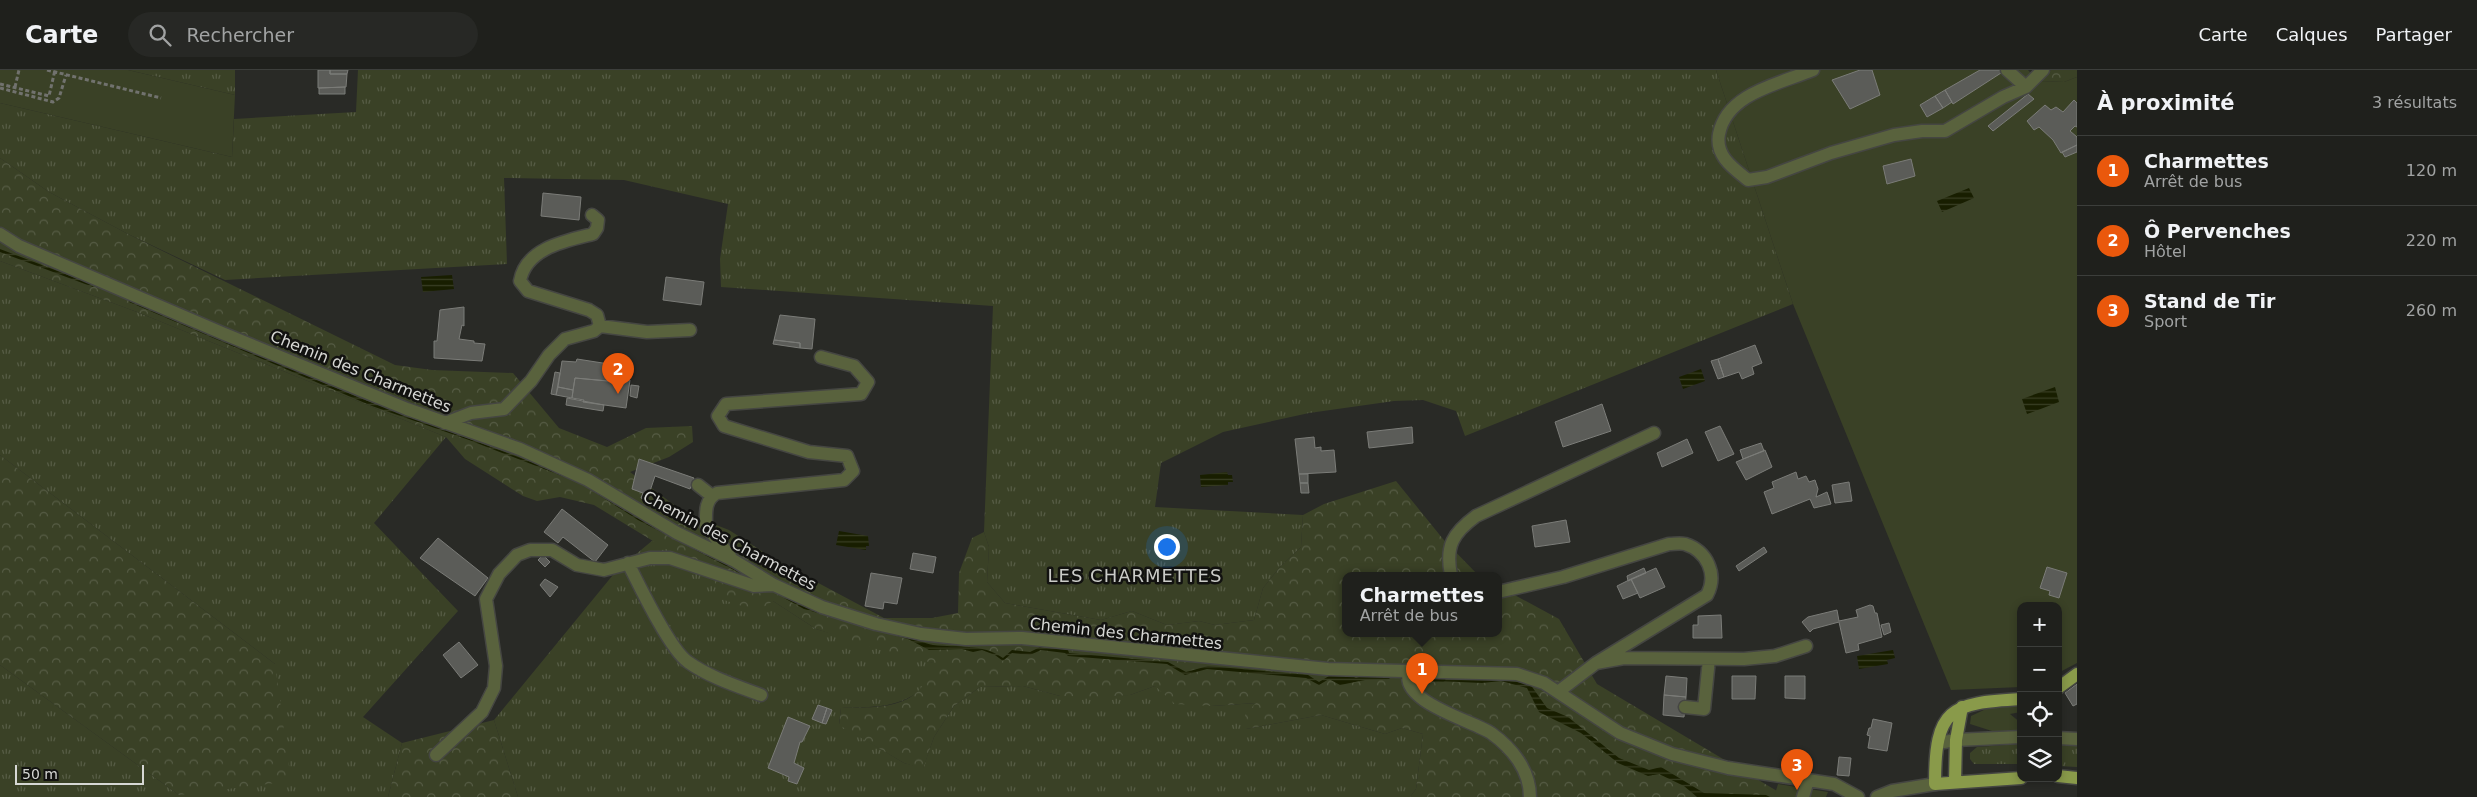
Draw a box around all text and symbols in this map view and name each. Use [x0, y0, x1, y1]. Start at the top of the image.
search box [128, 12, 478, 57]
text: Carte [25, 21, 98, 49]
icon: search [146, 21, 174, 49]
text: Rechercher [186, 24, 294, 46]
text: Carte [2199, 24, 2248, 45]
text: Calques [2276, 24, 2348, 45]
text: Partager [2376, 24, 2452, 45]
text: À proximité [2097, 91, 2234, 115]
text: 3 résultats [2372, 93, 2457, 112]
text: Charmettes [2144, 150, 2269, 172]
text: 1 [2107, 161, 2119, 180]
text: 120 m [2406, 161, 2457, 180]
text: Arrêt de bus [2144, 172, 2242, 191]
text: Ô Pervenches [2144, 220, 2291, 242]
text: 2 [2107, 231, 2119, 250]
text: 220 m [2406, 231, 2457, 250]
text: Hôtel [2144, 242, 2186, 261]
text: Stand de Tir [2144, 290, 2275, 312]
text: 3 [2107, 301, 2119, 320]
text: 260 m [2406, 301, 2457, 320]
text: Sport [2144, 312, 2187, 331]
street label: Chemin des Charmettes [268, 326, 454, 416]
pin: 2 [602, 353, 634, 394]
street label: Chemin des Charmettes [640, 487, 820, 594]
your location [1154, 534, 1180, 560]
district label: LES CHARMETTES [1048, 565, 1222, 586]
popup [1342, 572, 1502, 637]
text: Charmettes [1360, 584, 1484, 606]
map controls [2017, 602, 2062, 782]
button: + [2017, 602, 2062, 647]
text: Arrêt de bus [1360, 606, 1458, 625]
street label: Chemin des Charmettes [1029, 614, 1223, 653]
button: − [2017, 647, 2062, 692]
pin: 1 [1406, 653, 1438, 694]
button: locate [2017, 692, 2062, 737]
button: layers [2017, 737, 2062, 782]
pin: 3 [1781, 749, 1813, 790]
scale bar [15, 762, 144, 785]
text: 50 m [22, 766, 58, 782]

